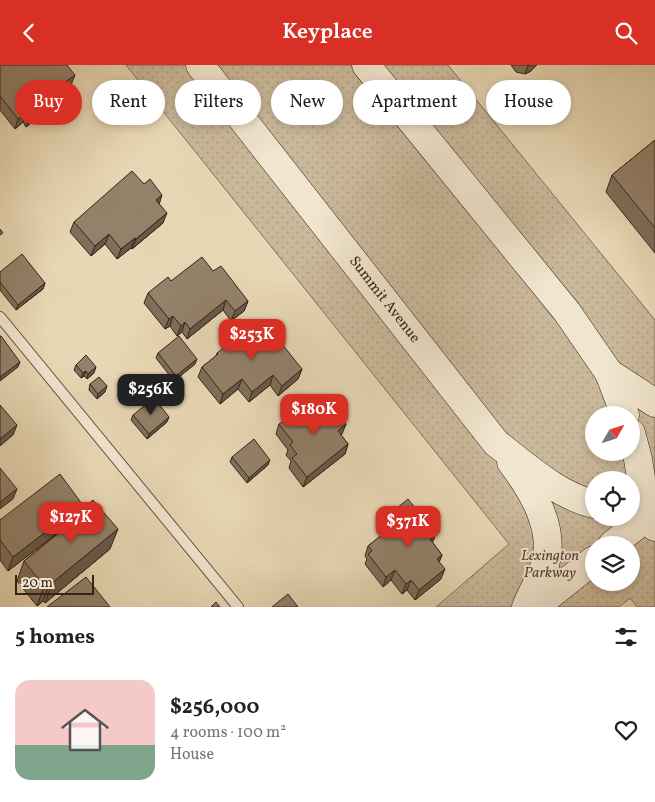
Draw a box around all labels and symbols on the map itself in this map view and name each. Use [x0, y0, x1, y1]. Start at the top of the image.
street label: Summit Avenue [343, 252, 425, 348]
pin: $253K [217, 319, 287, 361]
pin: $256K [116, 373, 186, 416]
pin: $180K [279, 393, 349, 436]
north arrow [585, 406, 640, 461]
pin: $127K [36, 501, 106, 544]
pin: $371K [373, 505, 443, 548]
park label: Lexington Parkway [521, 546, 579, 584]
scale bar [15, 572, 94, 595]

